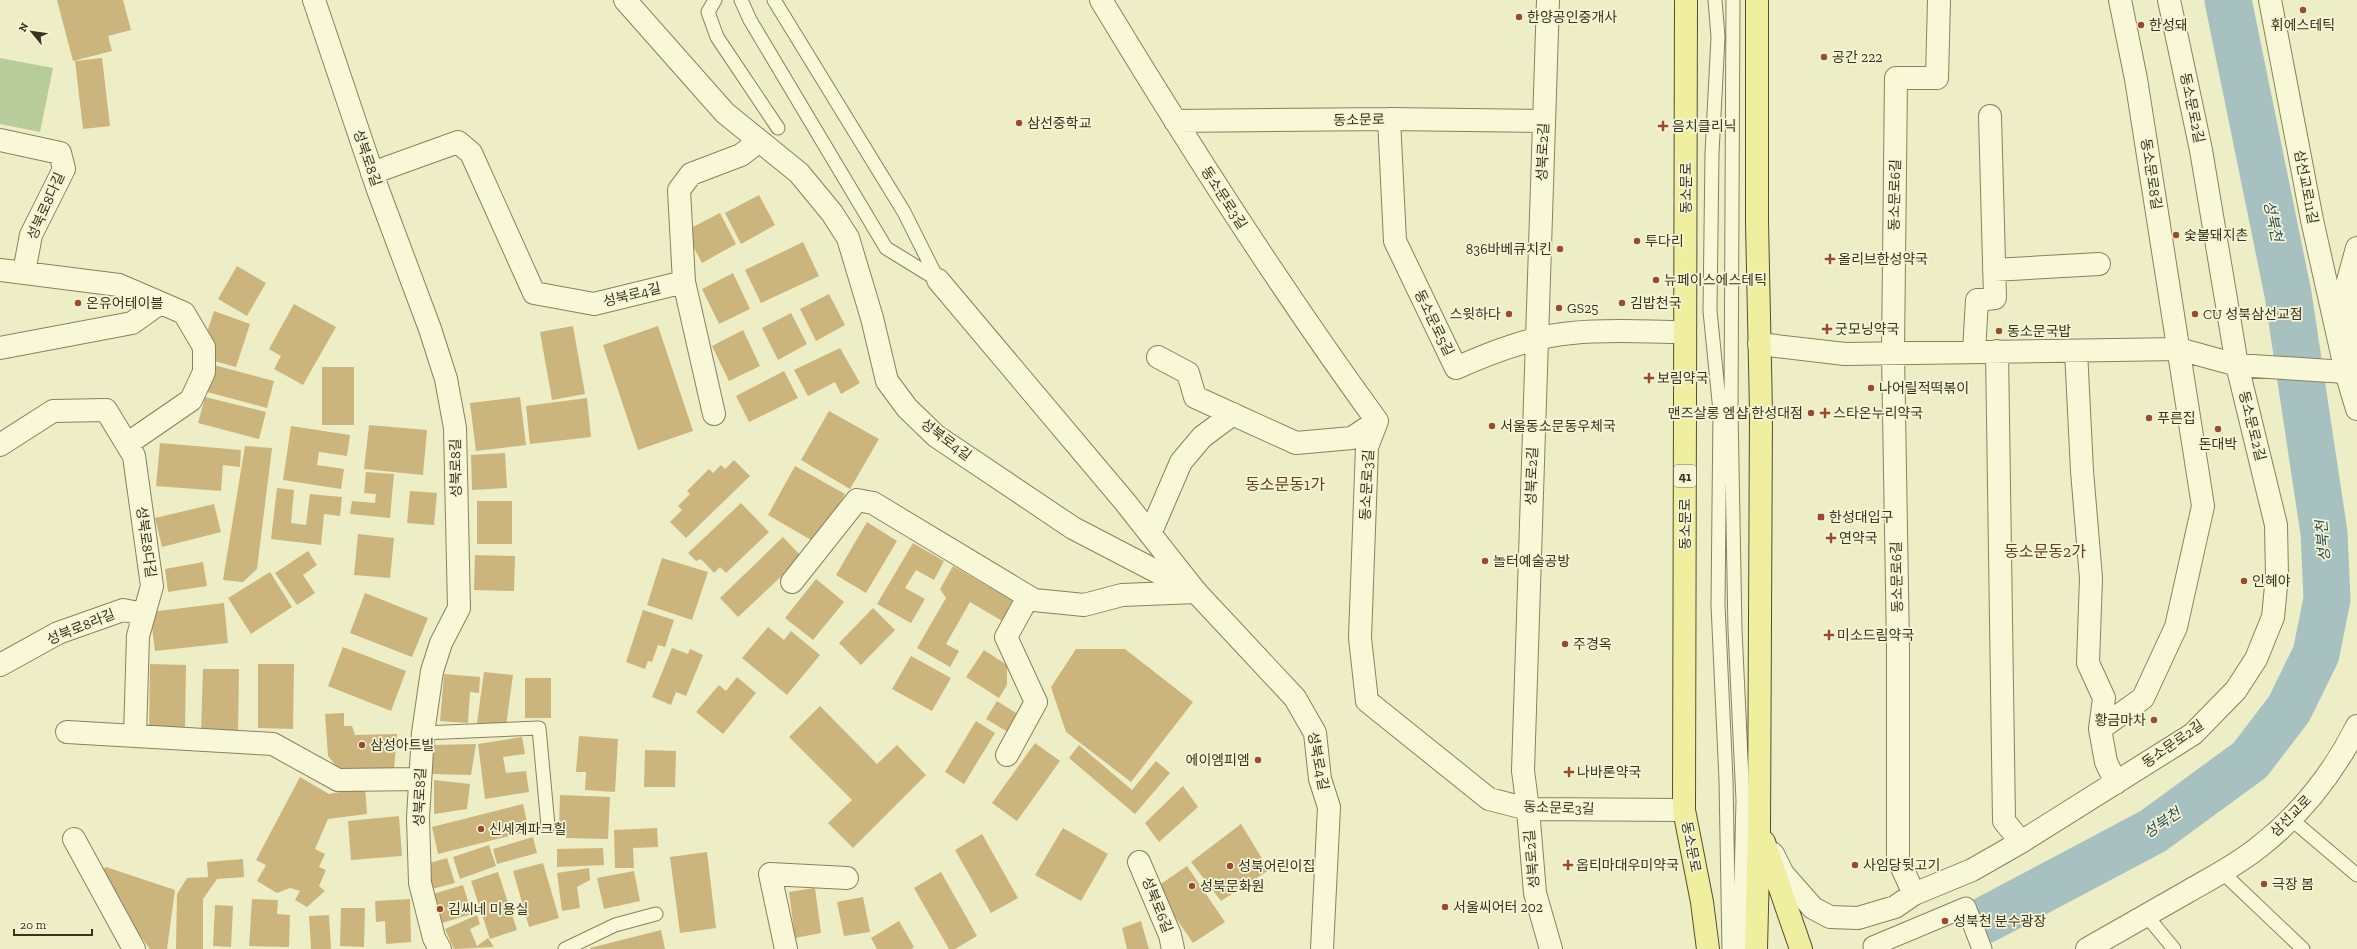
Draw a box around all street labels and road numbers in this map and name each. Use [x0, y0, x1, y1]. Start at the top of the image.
street label: 동소문로2길 [2176, 71, 2208, 145]
street label: 동소문로 [1333, 111, 1385, 129]
street label: 성북로2길 [1533, 122, 1553, 182]
street label: 성북로8길 [349, 127, 385, 189]
street label: 동소문로8길 [2137, 137, 2165, 211]
street label: 삼선교로11길 [2290, 148, 2322, 226]
street label: 동소문로6길 [1886, 159, 1904, 231]
street label: 동소문로 [1678, 162, 1695, 214]
street label: 동소문로3길 [1197, 163, 1251, 233]
street label: 성북로8다길 [24, 170, 68, 242]
street label: 성북로4길 [601, 280, 663, 310]
street label: 동소문로5길 [1411, 287, 1457, 359]
street label: 동소문로2길 [2235, 389, 2269, 463]
street label: 성북로4길 [917, 415, 975, 465]
street label: 성북로8길 [447, 438, 465, 498]
street label: 성북로2길 [1522, 446, 1542, 506]
street label: 동소문로3길 [1357, 449, 1377, 521]
road number: 41 [1674, 465, 1696, 487]
street label: 동소문로 [1677, 498, 1694, 550]
street label: 성북로8다길 [133, 505, 159, 579]
street label: 동소문로6길 [1888, 541, 1906, 613]
street label: 성북로8라길 [44, 606, 118, 648]
street label: 동소문로2길 [2139, 716, 2207, 772]
street label: 성북로4길 [1304, 730, 1332, 792]
street label: 성북로8길 [410, 767, 430, 827]
street label: 삼선교로 [2267, 792, 2315, 840]
street label: 동소문로3길 [1523, 798, 1595, 818]
street label: 동소문로 [1678, 820, 1704, 874]
street label: 성북로2길 [1521, 829, 1543, 889]
street label: 성북로6길 [1138, 874, 1176, 936]

